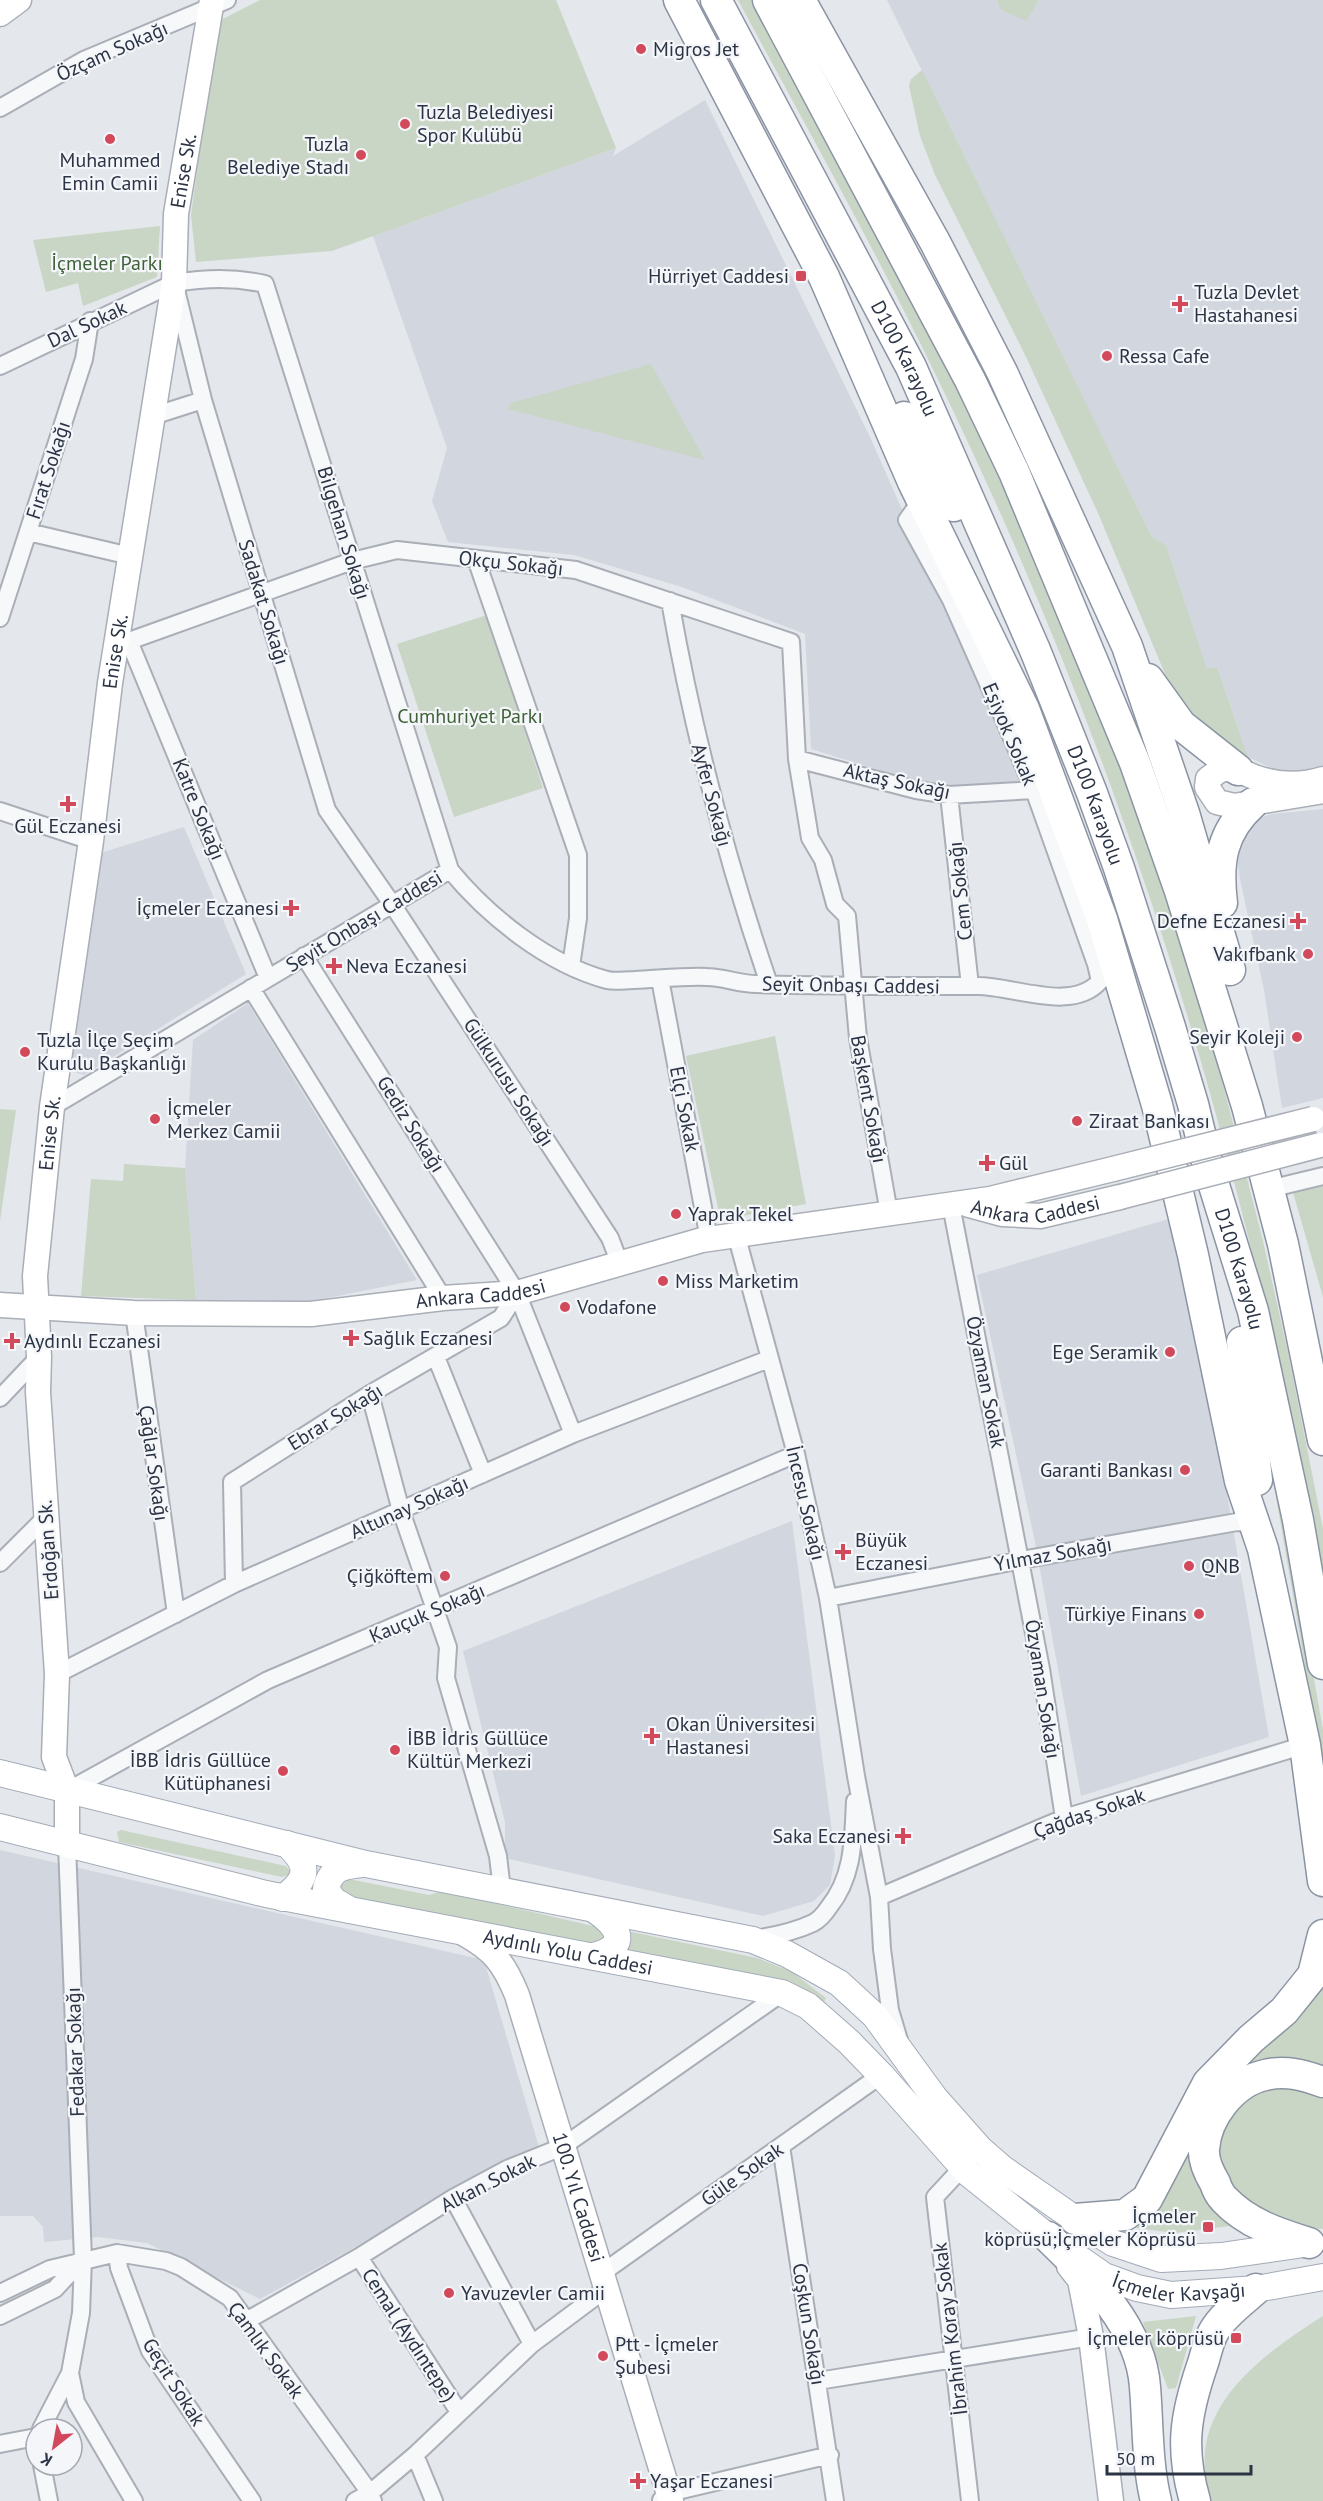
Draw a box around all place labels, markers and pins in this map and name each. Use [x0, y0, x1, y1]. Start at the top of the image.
place label: Migros Jet [653, 36, 739, 62]
marker: Migros Jet [634, 42, 648, 56]
place label: Tuzla Belediyesi Spor Kulübü [417, 99, 554, 148]
marker: Tuzla Belediyesi Spor Kulübü [398, 117, 412, 131]
place label: Tuzla Belediye Stadı [227, 131, 349, 180]
marker: Muhammed Emin Camii [103, 132, 117, 146]
place label: Muhammed Emin Camii [60, 147, 160, 196]
marker: Tuzla Belediye Stadı [354, 148, 368, 162]
place label: Hürriyet Caddesi [648, 263, 789, 289]
marker: Hürriyet Caddesi [794, 269, 808, 283]
place label: Tuzla Devlet Hastahanesi [1194, 279, 1299, 328]
marker: Tuzla Devlet Hastahanesi [1171, 295, 1189, 313]
place label: Ressa Cafe [1119, 343, 1210, 369]
marker: Ressa Cafe [1100, 349, 1114, 363]
marker: Gül Eczanesi [61, 797, 75, 811]
place label: Gül Eczanesi [14, 813, 122, 839]
place label: İçmeler Eczanesi [136, 895, 279, 921]
marker: İçmeler Eczanesi [284, 901, 298, 915]
place label: Defne Eczanesi [1157, 908, 1286, 934]
marker: Defne Eczanesi [1291, 914, 1305, 928]
place label: Vakıfbank [1212, 941, 1296, 967]
marker: Vakıfbank [1301, 947, 1315, 961]
place label: Neva Eczanesi [346, 953, 467, 979]
marker: Neva Eczanesi [327, 959, 341, 973]
place label: Seyir Koleji [1189, 1024, 1285, 1050]
place label: Tuzla İlçe Seçim Kurulu Başkanlığı [37, 1027, 187, 1076]
marker: Seyir Koleji [1290, 1030, 1304, 1044]
marker: Tuzla İlçe Seçim Kurulu Başkanlığı [18, 1045, 32, 1059]
place label: İçmeler Merkez Camii [167, 1095, 281, 1144]
place label: Ziraat Bankası [1089, 1108, 1210, 1134]
marker: İçmeler Merkez Camii [148, 1112, 162, 1126]
marker: Ziraat Bankası [1070, 1114, 1084, 1128]
place label: Gül [999, 1150, 1028, 1176]
marker: Gül [980, 1156, 994, 1170]
place label: Yaprak Tekel [688, 1201, 793, 1227]
marker: Yaprak Tekel [669, 1207, 683, 1221]
place label: Miss Marketim [675, 1268, 799, 1294]
marker: Miss Marketim [656, 1274, 670, 1288]
place label: Vodafone [576, 1294, 657, 1320]
marker: Vodafone [558, 1300, 572, 1314]
place label: Sağlık Eczanesi [363, 1325, 493, 1351]
place label: Aydınlı Eczanesi [24, 1328, 161, 1354]
marker: Sağlık Eczanesi [344, 1331, 358, 1345]
marker: Aydınlı Eczanesi [5, 1334, 19, 1348]
place label: Ege Seramik [1052, 1339, 1158, 1365]
marker: Ege Seramik [1163, 1345, 1177, 1359]
place label: Garanti Bankası [1040, 1457, 1173, 1483]
marker: Garanti Bankası [1178, 1463, 1192, 1477]
place label: Büyük Eczanesi [855, 1527, 928, 1576]
marker: Büyük Eczanesi [836, 1545, 850, 1559]
place label: QNB [1201, 1553, 1240, 1579]
marker: QNB [1182, 1559, 1196, 1573]
place label: Çiğköftem [347, 1563, 433, 1589]
marker: Çiğköftem [438, 1569, 452, 1583]
place label: Türkiye Finans [1064, 1601, 1187, 1627]
marker: Türkiye Finans [1192, 1607, 1206, 1621]
place label: Okan Üniversitesi Hastanesi [666, 1711, 815, 1760]
place label: İBB İdris Güllüce Kültür Merkezi [407, 1725, 548, 1774]
marker: Okan Üniversitesi Hastanesi [643, 1727, 661, 1745]
marker: İBB İdris Güllüce Kültür Merkezi [388, 1743, 402, 1757]
place label: İBB İdris Güllüce Kütüphanesi [130, 1747, 271, 1796]
marker: İBB İdris Güllüce Kütüphanesi [276, 1764, 290, 1778]
place label: Saka Eczanesi [772, 1823, 891, 1849]
marker: Saka Eczanesi [896, 1829, 910, 1843]
place label: İçmeler köprüsü;İçmeler Köprüsü [984, 2203, 1196, 2252]
marker: İçmeler köprüsü;İçmeler Köprüsü [1201, 2220, 1215, 2234]
place label: Yavuzevler Camii [461, 2280, 605, 2306]
marker: Yavuzevler Camii [442, 2286, 456, 2300]
place label: İçmeler köprüsü [1087, 2325, 1224, 2351]
place label: Ptt - İçmeler Şubesi [615, 2331, 719, 2380]
marker: İçmeler köprüsü [1229, 2331, 1243, 2345]
marker: Ptt - İçmeler Şubesi [596, 2349, 610, 2363]
place label: Yaşar Eczanesi [650, 2468, 773, 2494]
marker: Yaşar Eczanesi [631, 2474, 645, 2488]

